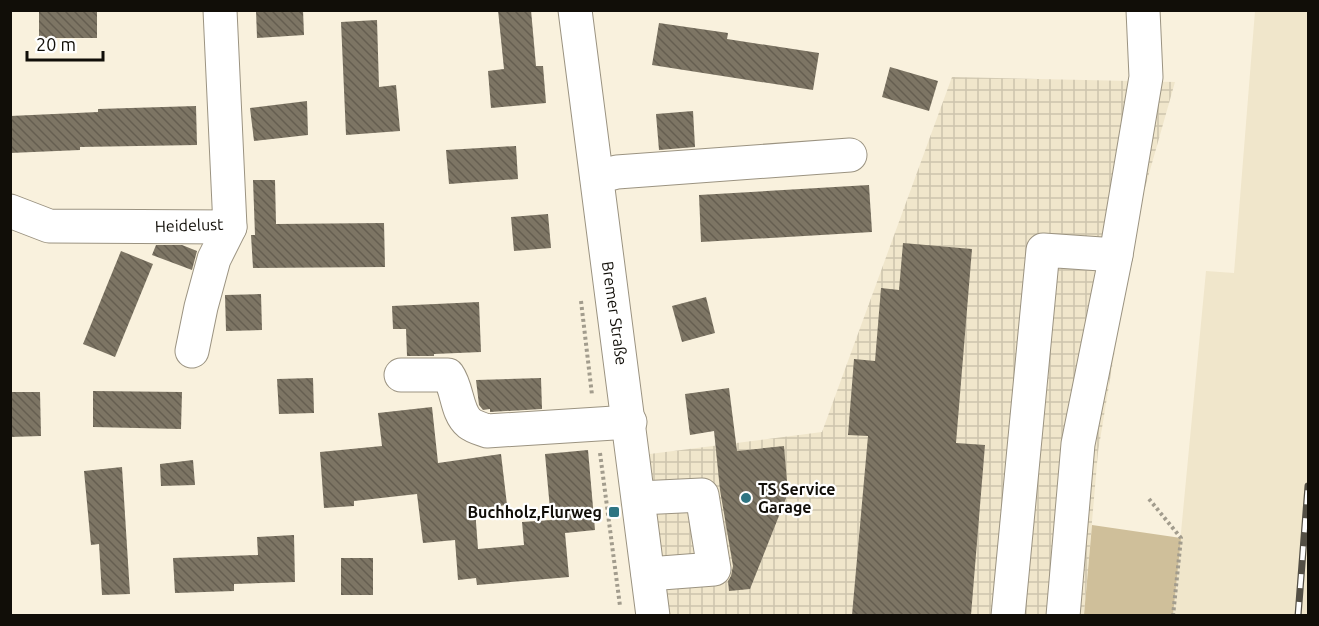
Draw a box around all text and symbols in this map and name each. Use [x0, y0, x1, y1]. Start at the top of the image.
scale bar [27, 24, 104, 62]
text: 20 m [36, 34, 76, 54]
street label: Heidelust [154, 215, 224, 235]
street label: Bremer Straße [599, 260, 631, 366]
place label: TS Service Garage [758, 480, 836, 516]
marker: TS Service Garage [739, 491, 753, 505]
place label: Buchholz,Flurweg [467, 503, 602, 521]
marker: Buchholz,Flurweg [607, 505, 621, 519]

